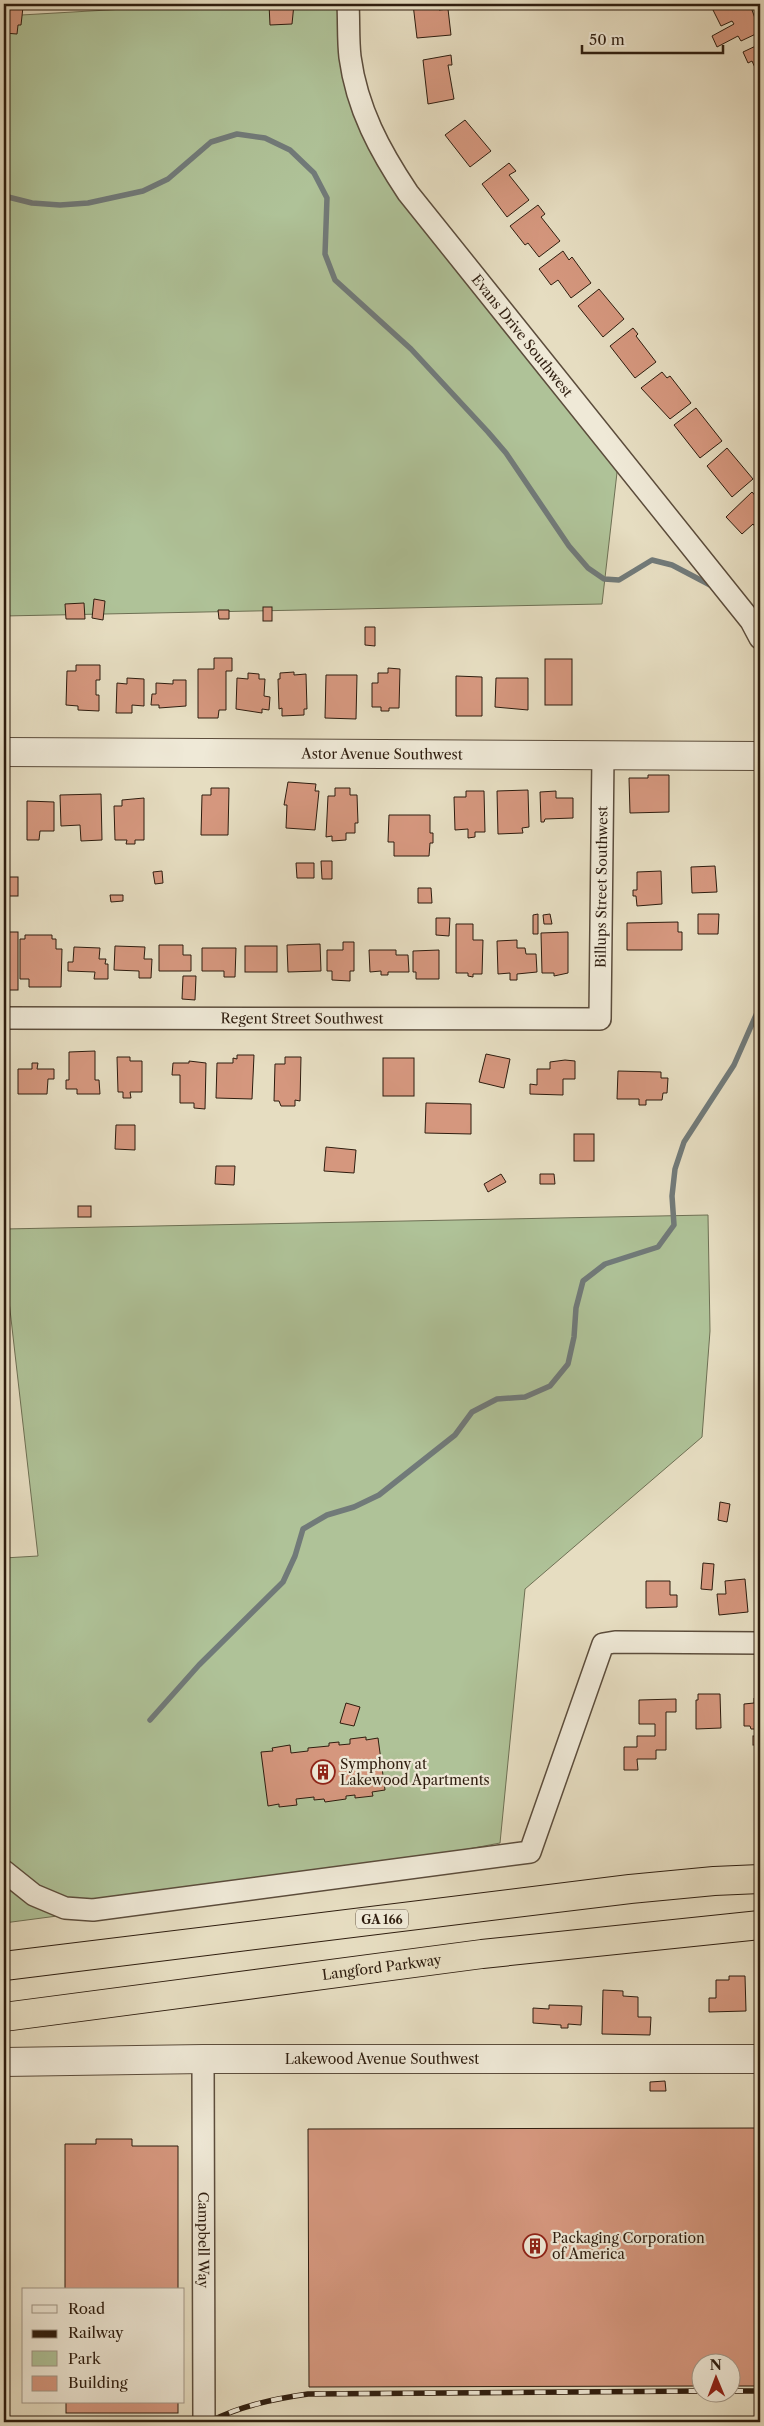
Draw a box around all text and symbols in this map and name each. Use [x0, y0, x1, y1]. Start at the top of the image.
scale bar [582, 22, 723, 54]
text: 50 m [589, 30, 625, 49]
street label: Evans Drive Southwest [468, 271, 577, 401]
street label: Astor Avenue Southwest [300, 745, 463, 763]
street label: Billups Street Southwest [592, 806, 611, 968]
street label: Regent Street Southwest [220, 1009, 384, 1028]
place label: Symphony at Lakewood Apartments [340, 1755, 490, 1789]
building icon: Symphony at Lakewood Apartments [310, 1759, 336, 1785]
road number: GA 166 [356, 1910, 408, 1928]
street label: Langford Parkway [321, 1950, 443, 1984]
street label: Lakewood Avenue Southwest [285, 2050, 479, 2068]
street label: Campbell Way [194, 2192, 213, 2289]
place label: Packaging Corporation of America [552, 2229, 705, 2263]
building icon: Packaging Corporation of America [522, 2233, 548, 2259]
legend [22, 2288, 185, 2404]
text: Road [68, 2299, 105, 2318]
text: Railway [68, 2323, 124, 2342]
text: Park [68, 2349, 102, 2368]
north arrow [692, 2354, 742, 2404]
text: N [710, 2356, 722, 2374]
text: Building [68, 2373, 128, 2392]

